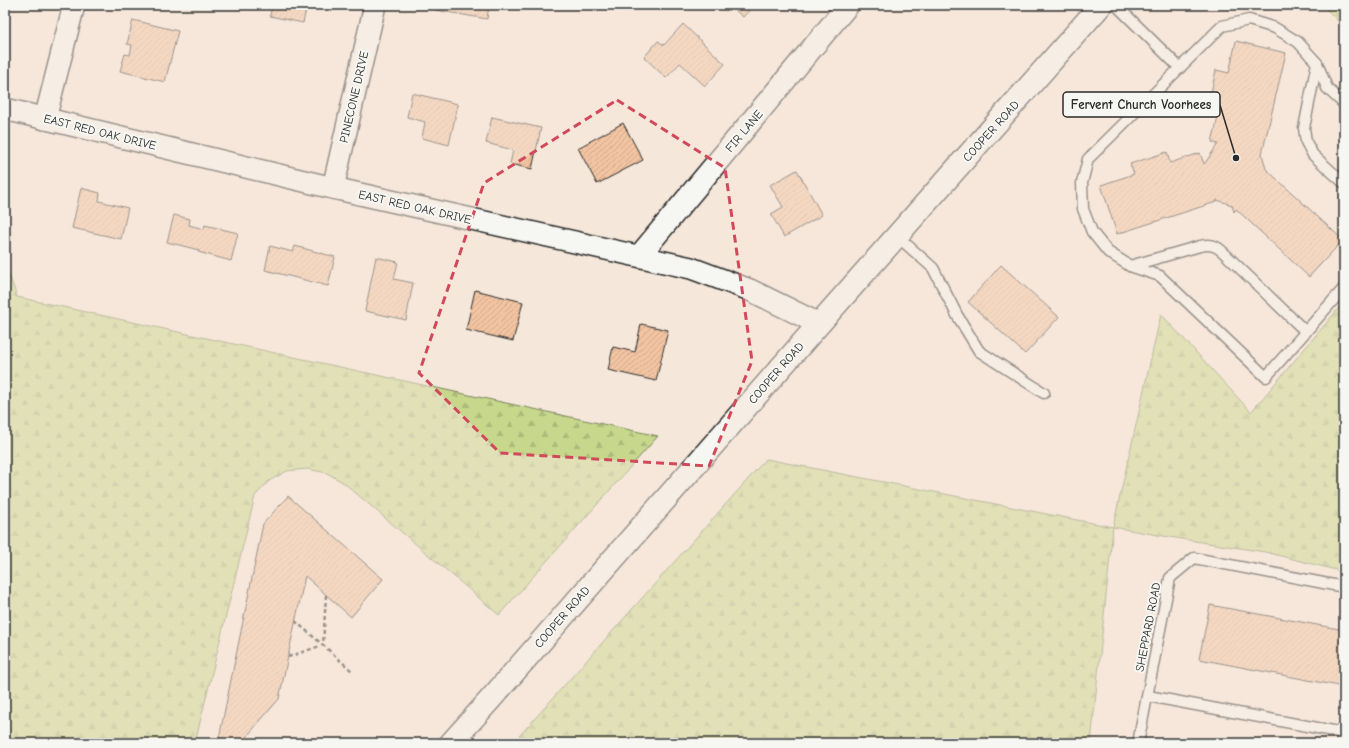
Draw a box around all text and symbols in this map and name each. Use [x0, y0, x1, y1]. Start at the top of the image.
street label: PINECONE DRIVE [337, 50, 371, 144]
callout: Fervent Church Voorhees [1063, 92, 1220, 117]
text: Fervent Church Voorhees [1071, 97, 1212, 112]
street label: COOPER ROAD [960, 98, 1022, 164]
street label: FIR LANE [722, 107, 766, 155]
street label: EAST RED OAK DRIVE [42, 111, 158, 153]
street label: EAST RED OAK DRIVE [357, 187, 473, 227]
street label: COOPER ROAD [745, 339, 807, 407]
street label: SHEPPARD ROAD [1132, 581, 1164, 673]
street label: COOPER ROAD [531, 583, 593, 651]

